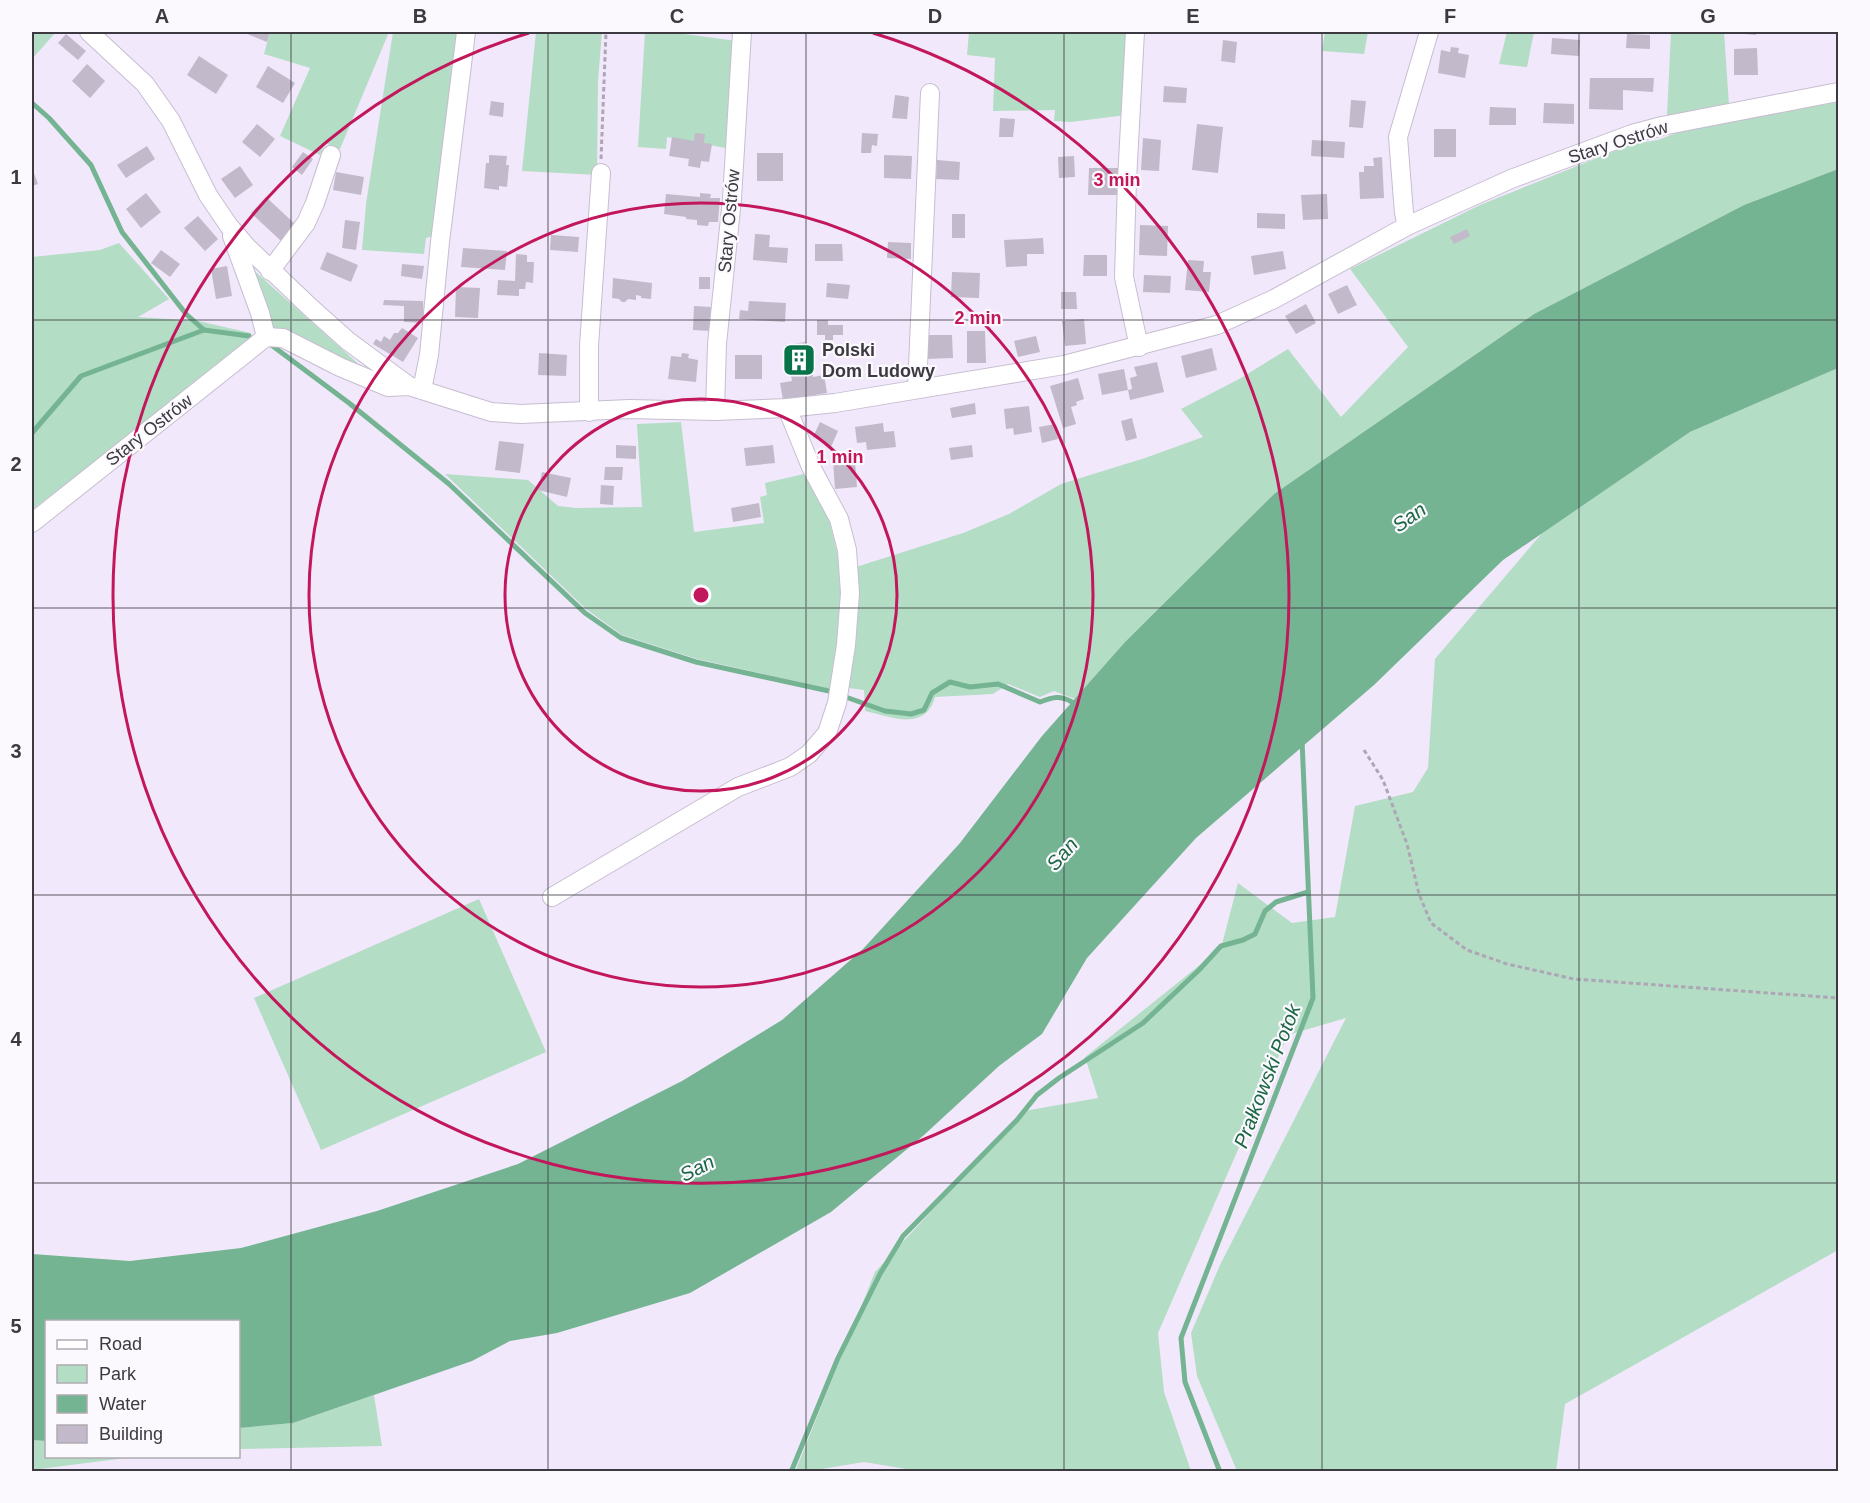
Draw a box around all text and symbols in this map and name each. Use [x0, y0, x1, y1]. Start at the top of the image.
text: A [155, 5, 169, 27]
text: B [413, 5, 427, 27]
text: C [670, 5, 684, 27]
text: D [928, 5, 942, 27]
text: E [1186, 5, 1200, 27]
text: F [1444, 5, 1456, 27]
text: G [1700, 5, 1716, 27]
street label: Stary Ostrów [1565, 116, 1671, 168]
text: 1 [10, 166, 22, 188]
street label: Stary Ostrów [715, 167, 744, 274]
text: 3 min [1093, 170, 1141, 190]
text: 2 min [954, 308, 1002, 328]
place label: Polski Dom Ludowy [822, 340, 935, 381]
building icon: Polski Dom Ludowy [781, 342, 817, 378]
street label: Stary Ostrów [102, 389, 197, 470]
text: 1 min [816, 447, 864, 467]
text: 2 [10, 453, 22, 475]
water label: San [1388, 498, 1430, 536]
centre of rings [691, 585, 711, 605]
text: 3 [10, 740, 22, 762]
water label: San [1042, 833, 1082, 875]
water label: Prałkowski Potok [1229, 1000, 1305, 1151]
text: 4 [10, 1028, 22, 1050]
water label: San [676, 1150, 718, 1186]
text: 5 [10, 1315, 22, 1337]
legend [45, 1320, 240, 1458]
text: Road [99, 1334, 142, 1354]
text: Park [99, 1364, 137, 1384]
text: Water [99, 1394, 146, 1414]
text: Building [99, 1424, 163, 1444]

